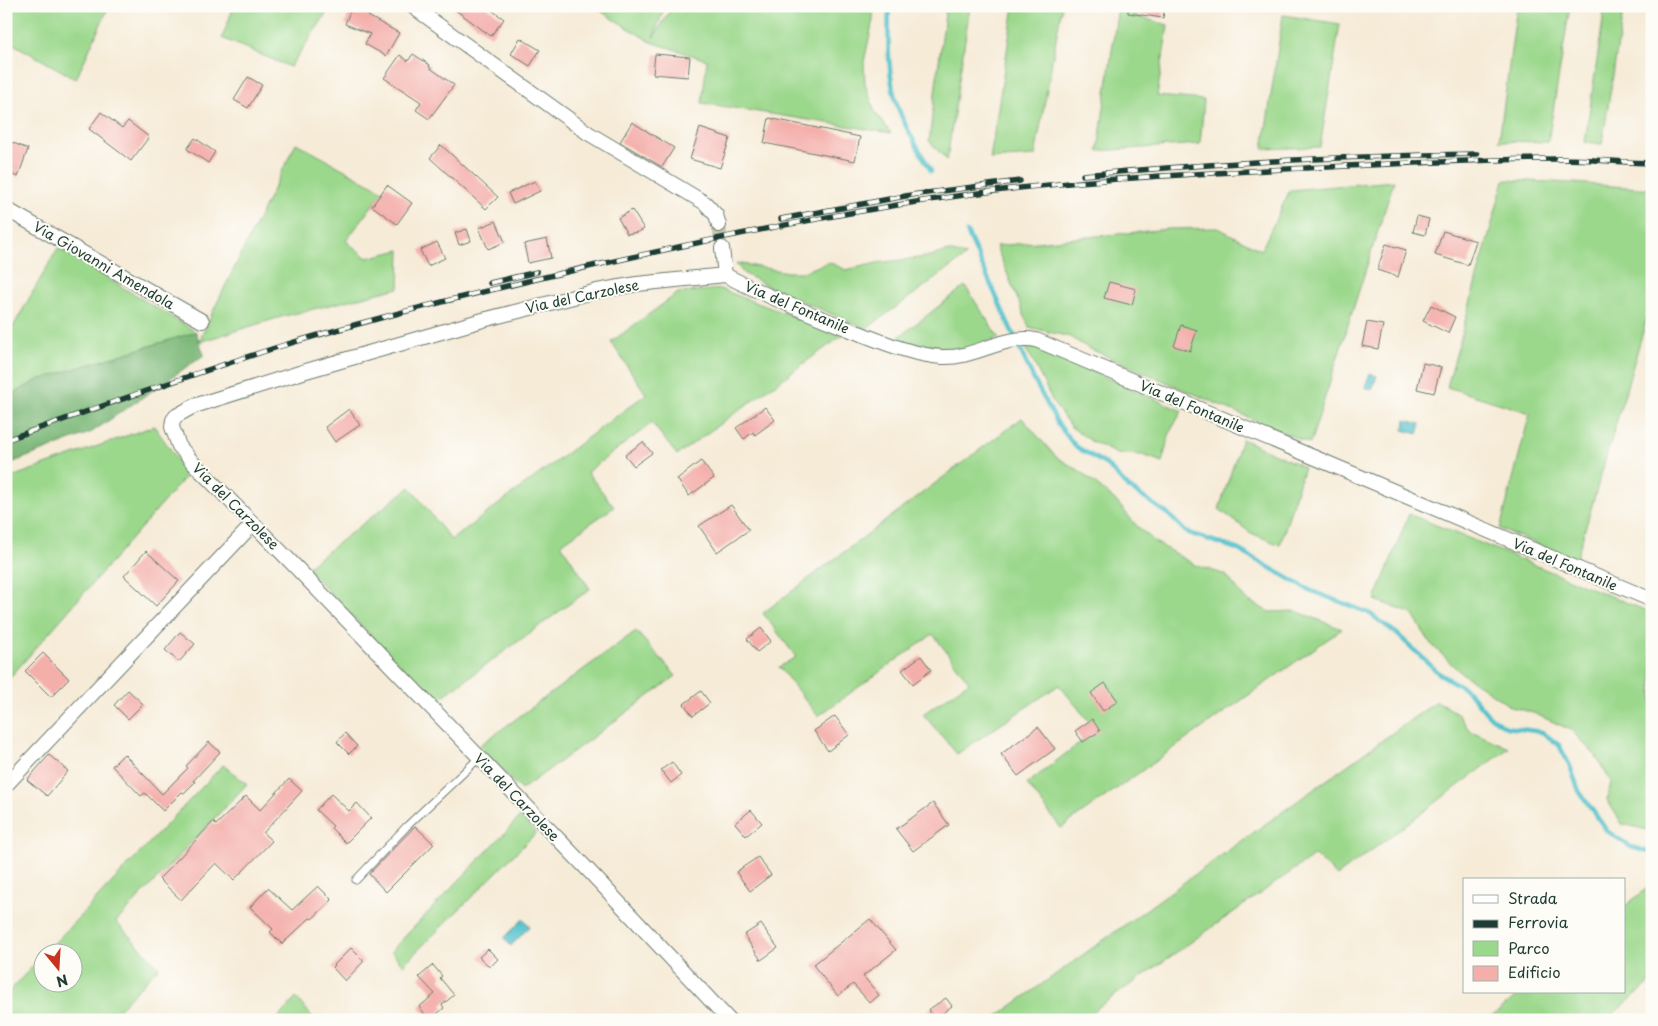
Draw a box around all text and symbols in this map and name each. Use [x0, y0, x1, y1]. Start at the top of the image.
street label: Via Giovanni Amendola [29, 216, 179, 314]
street label: Via del Carzolese [523, 274, 641, 318]
street label: Via del Fontanile [741, 275, 853, 339]
street label: Via del Fontanile [1136, 374, 1248, 438]
street label: Via del Carzolese [188, 458, 285, 555]
street label: Via del Fontanile [1509, 532, 1621, 596]
street label: Via del Carzolese [469, 748, 565, 846]
legend [1463, 878, 1626, 994]
text: Strada [1508, 886, 1558, 909]
text: Ferrovia [1508, 910, 1569, 933]
text: Parco [1508, 936, 1550, 959]
north arrow [32, 944, 82, 994]
text: Edificio [1508, 960, 1561, 983]
text: N [54, 969, 71, 993]

